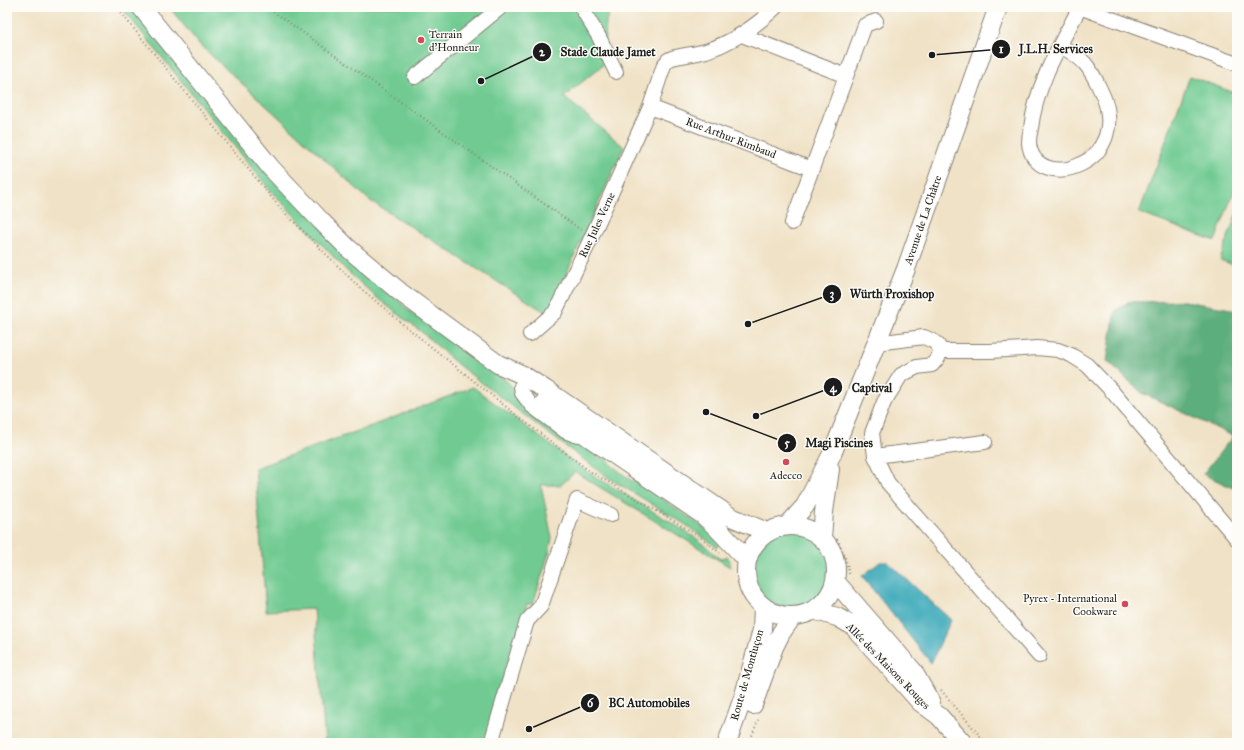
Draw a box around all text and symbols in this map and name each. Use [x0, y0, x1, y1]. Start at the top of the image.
place label: Terrain d'Honneur [429, 28, 480, 54]
marker: Terrain d'Honneur [416, 35, 426, 45]
callout: J.L.H. Services [991, 37, 1101, 61]
callout: Stade Claude Jamet [532, 40, 663, 64]
text: 1 [999, 42, 1004, 56]
text: J.L.H. Services [1017, 42, 1094, 57]
text: 2 [539, 45, 546, 59]
text: Stade Claude Jamet [560, 45, 656, 60]
street label: Rue Arthur Rimbaud [684, 115, 778, 161]
street label: Avenue de La Châtre [901, 173, 945, 267]
street label: Rue Jules Verne [576, 190, 619, 260]
callout: Würth Proxishop [822, 282, 942, 306]
text: 3 [830, 287, 835, 302]
text: Würth Proxishop [850, 287, 934, 302]
callout: Captival [823, 375, 900, 399]
text: 4 [830, 381, 838, 396]
text: Captival [852, 381, 893, 396]
callout: Magi Piscines [777, 431, 881, 455]
text: 5 [784, 436, 790, 450]
text: Magi Piscines [805, 436, 873, 451]
marker: Adecco [781, 457, 791, 467]
place label: Adecco [769, 469, 803, 482]
place label: Pyrex - International Cookware [1023, 592, 1117, 618]
marker: Pyrex - International Cookware [1120, 599, 1130, 609]
street label: Allée des Maisons Rouges [843, 619, 933, 712]
street label: Route de Montluçon [728, 628, 766, 722]
callout: BC Automobiles [580, 691, 697, 715]
text: 6 [587, 696, 594, 710]
text: BC Automobiles [608, 696, 690, 710]

